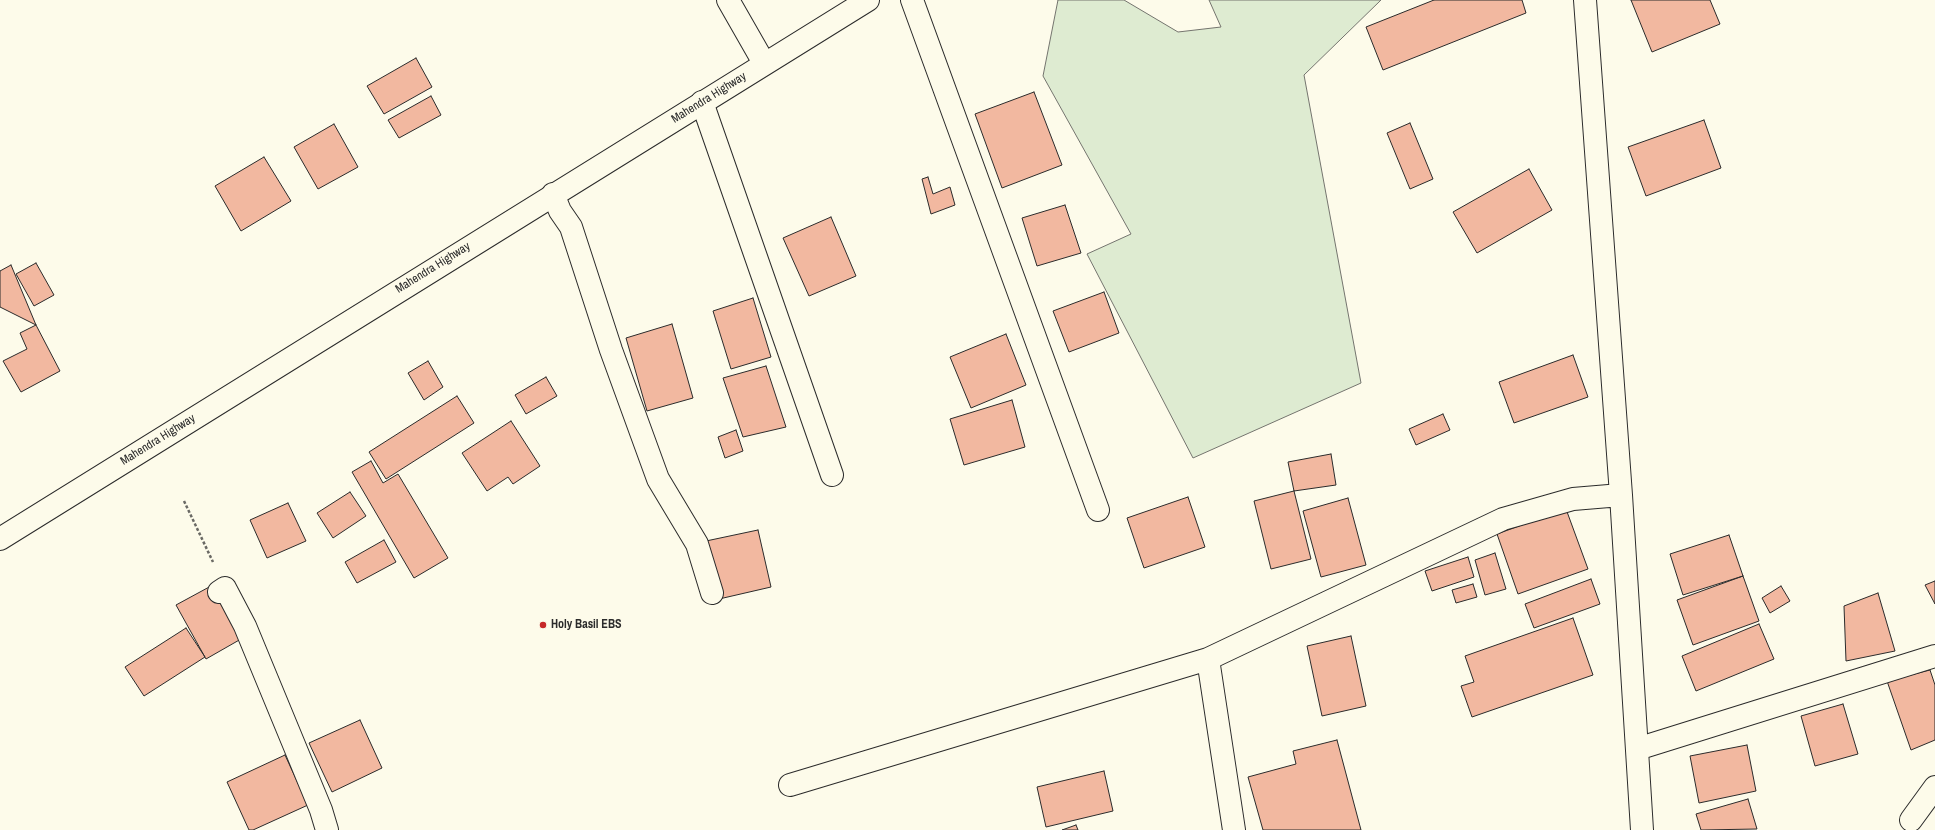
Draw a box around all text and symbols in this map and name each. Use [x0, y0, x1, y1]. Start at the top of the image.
street label: Mahendra Highway [669, 69, 749, 127]
street label: Mahendra Highway [393, 239, 473, 297]
street label: Mahendra Highway [118, 411, 198, 469]
place label: Holy Basil EBS [551, 618, 622, 632]
marker: Holy Basil EBS [538, 620, 548, 630]

